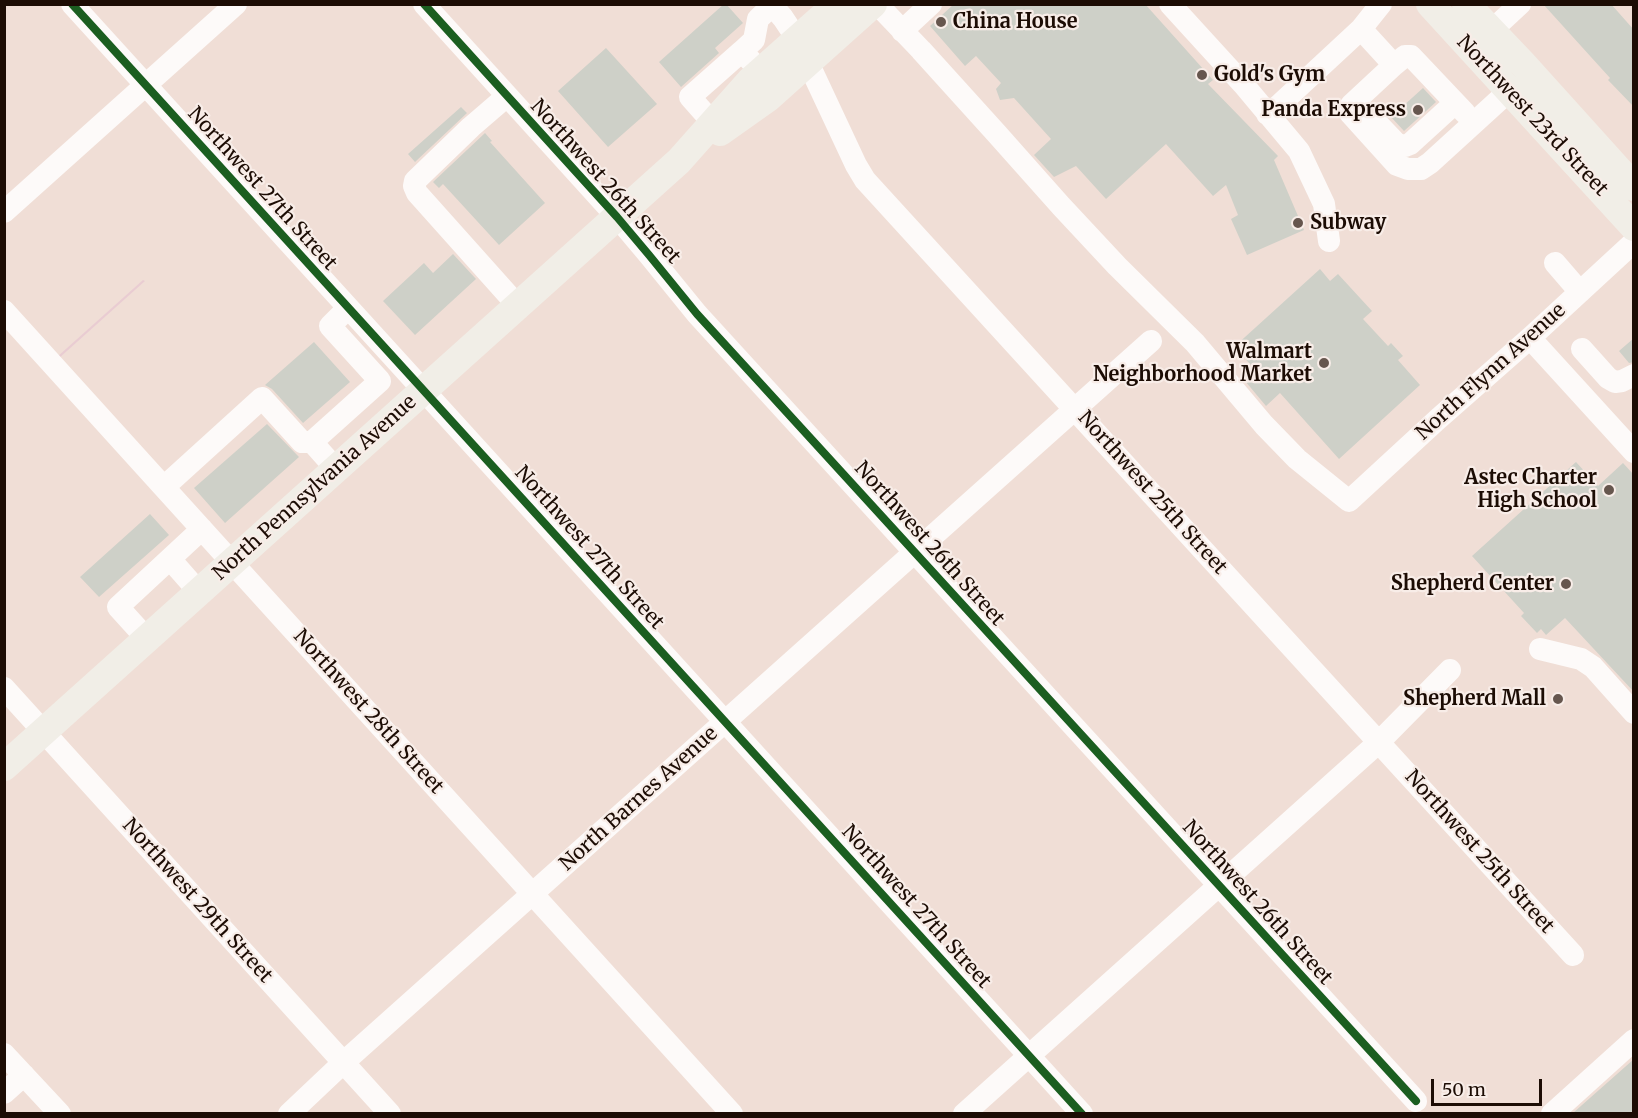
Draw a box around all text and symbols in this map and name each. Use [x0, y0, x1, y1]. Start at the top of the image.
place label: China House [953, 10, 1078, 34]
marker: China House [934, 15, 948, 29]
street label: Northwest 23rd Street [1451, 31, 1613, 201]
place label: Gold's Gym [1214, 63, 1325, 87]
marker: Gold's Gym [1195, 68, 1209, 82]
street label: Northwest 26th Street [525, 95, 685, 269]
place label: Panda Express [1261, 98, 1406, 122]
street label: Northwest 27th Street [182, 102, 342, 276]
marker: Panda Express [1411, 103, 1425, 117]
place label: Subway [1310, 211, 1386, 235]
marker: Subway [1291, 216, 1305, 230]
street label: North Flynn Avenue [1411, 299, 1571, 445]
place label: Walmart Neighborhood Market [1093, 340, 1312, 387]
marker: Walmart Neighborhood Market [1317, 356, 1331, 370]
street label: North Pennsylvania Avenue [208, 390, 422, 586]
street label: Northwest 25th Street [1072, 406, 1232, 580]
street label: Northwest 26th Street [849, 457, 1009, 631]
street label: Northwest 27th Street [509, 461, 669, 635]
place label: Astec Charter High School [1464, 466, 1597, 513]
marker: Astec Charter High School [1602, 483, 1616, 497]
place label: Shepherd Center [1391, 572, 1554, 596]
marker: Shepherd Center [1559, 577, 1573, 591]
street label: Northwest 28th Street [288, 625, 448, 799]
place label: Shepherd Mall [1403, 687, 1546, 711]
marker: Shepherd Mall [1551, 692, 1565, 706]
street label: North Barnes Avenue [555, 722, 723, 876]
street label: Northwest 25th Street [1399, 765, 1559, 939]
street label: Northwest 29th Street [117, 814, 277, 988]
street label: Northwest 26th Street [1177, 816, 1337, 990]
street label: Northwest 27th Street [836, 820, 996, 994]
scale bar [1434, 1067, 1545, 1105]
text: 50 m [1442, 1078, 1486, 1101]

